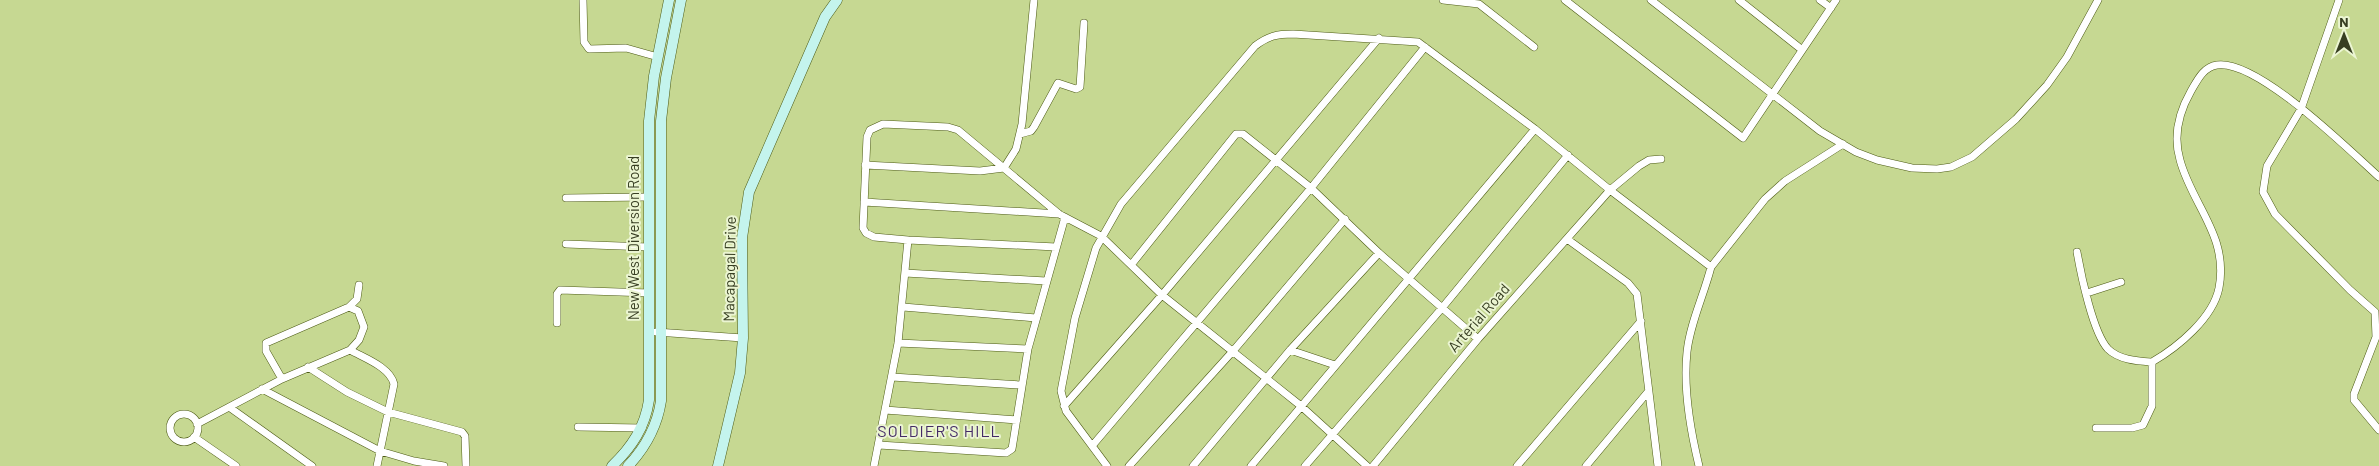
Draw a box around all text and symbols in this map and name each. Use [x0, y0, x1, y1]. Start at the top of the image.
north arrow [2319, 10, 2369, 60]
text: N [2339, 13, 2349, 30]
street label: New West Diversion Road [624, 156, 642, 320]
street label: Macapagal Drive [719, 216, 739, 322]
street label: Arterial Road [1444, 280, 1513, 355]
district label: SOLDIER'S HILL [877, 421, 1001, 440]

